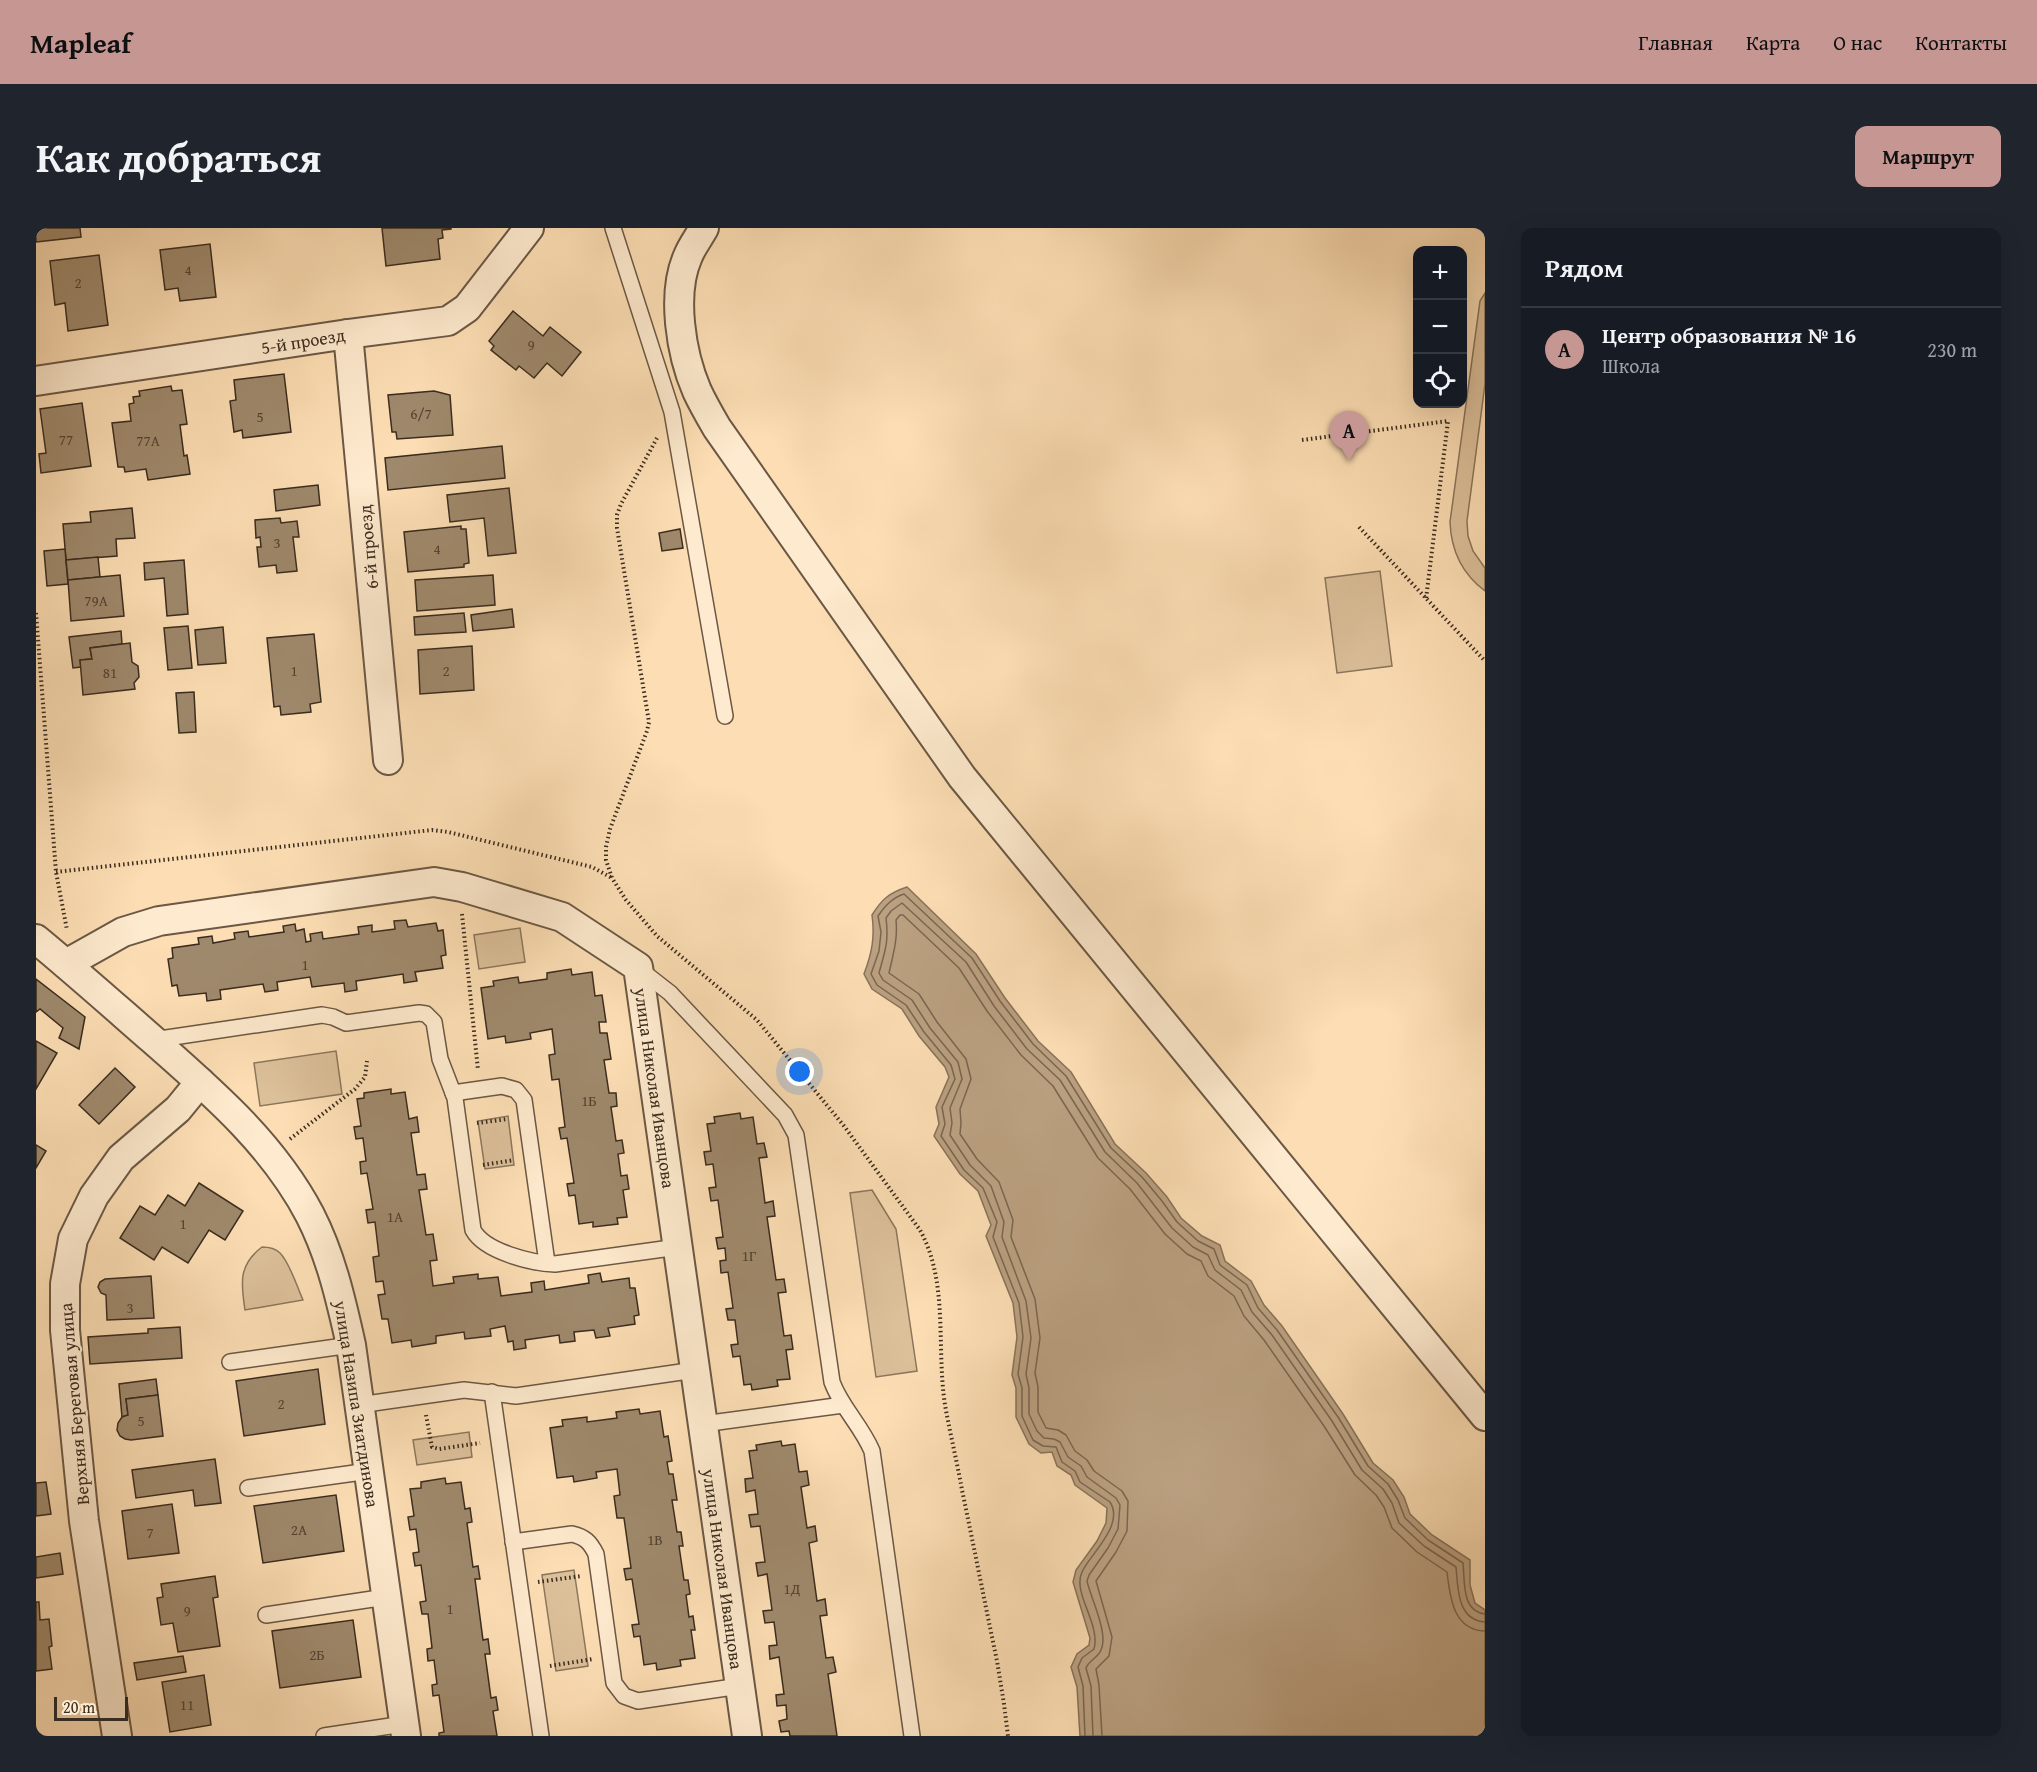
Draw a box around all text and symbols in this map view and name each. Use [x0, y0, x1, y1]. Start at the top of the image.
text: Mapleaf [30, 22, 131, 63]
text: Главная [1638, 27, 1713, 58]
text: Карта [1746, 27, 1800, 58]
text: О нас [1833, 27, 1882, 58]
text: Контакты [1915, 27, 2007, 58]
text: Как добраться [36, 126, 321, 187]
button: Маршрут [1855, 126, 2001, 187]
map controls [1413, 246, 1467, 408]
button: + [1413, 246, 1467, 300]
text: Рядом [1545, 248, 1623, 287]
house number: 4 [184, 259, 192, 280]
house number: 2 [74, 272, 82, 293]
button: − [1413, 300, 1467, 354]
text: Центр образования № 16 [1602, 319, 1856, 351]
street label: 5-й проезд [259, 321, 347, 361]
house number: 9 [527, 334, 535, 355]
text: A [1558, 335, 1571, 364]
text: 230 m [1927, 335, 1977, 364]
text: Школа [1602, 351, 1660, 380]
button: locate [1413, 354, 1467, 408]
house number: 6/7 [410, 403, 432, 424]
house number: 5 [256, 406, 264, 427]
pin: A [1330, 412, 1368, 461]
house number: 77 [59, 429, 73, 450]
house number: 77А [136, 430, 160, 451]
street label: 6-й проезд [351, 503, 385, 590]
house number: 3 [273, 532, 281, 553]
house number: 4 [433, 538, 441, 559]
house number: 79А [84, 590, 108, 611]
house number: 1 [290, 660, 298, 681]
house number: 2 [442, 660, 450, 681]
house number: 81 [103, 662, 117, 683]
house number: 1 [301, 954, 309, 975]
street label: улица Николая Иванцова [627, 985, 682, 1190]
your location [785, 1057, 814, 1086]
house number: 1Б [581, 1090, 597, 1111]
house number: 1А [387, 1206, 403, 1227]
house number: 1 [179, 1213, 187, 1234]
house number: 1Г [742, 1245, 756, 1266]
house number: 3 [126, 1297, 134, 1318]
street label: улица Назипа Зиатдинова [327, 1298, 387, 1510]
street label: Верхняя Береговая улица [52, 1301, 96, 1506]
house number: 2 [277, 1393, 285, 1414]
house number: 5 [137, 1410, 145, 1431]
street label: улица Николая Иванцова [695, 1466, 750, 1671]
house number: 2А [291, 1519, 307, 1540]
house number: 7 [146, 1522, 154, 1543]
house number: 1В [647, 1529, 663, 1550]
house number: 1Д [784, 1578, 801, 1599]
house number: 1 [446, 1598, 454, 1619]
house number: 9 [183, 1600, 191, 1621]
house number: 2Б [309, 1644, 325, 1665]
scale bar [54, 1694, 128, 1722]
house number: 11 [180, 1694, 194, 1715]
text: 20 m [63, 1695, 95, 1719]

